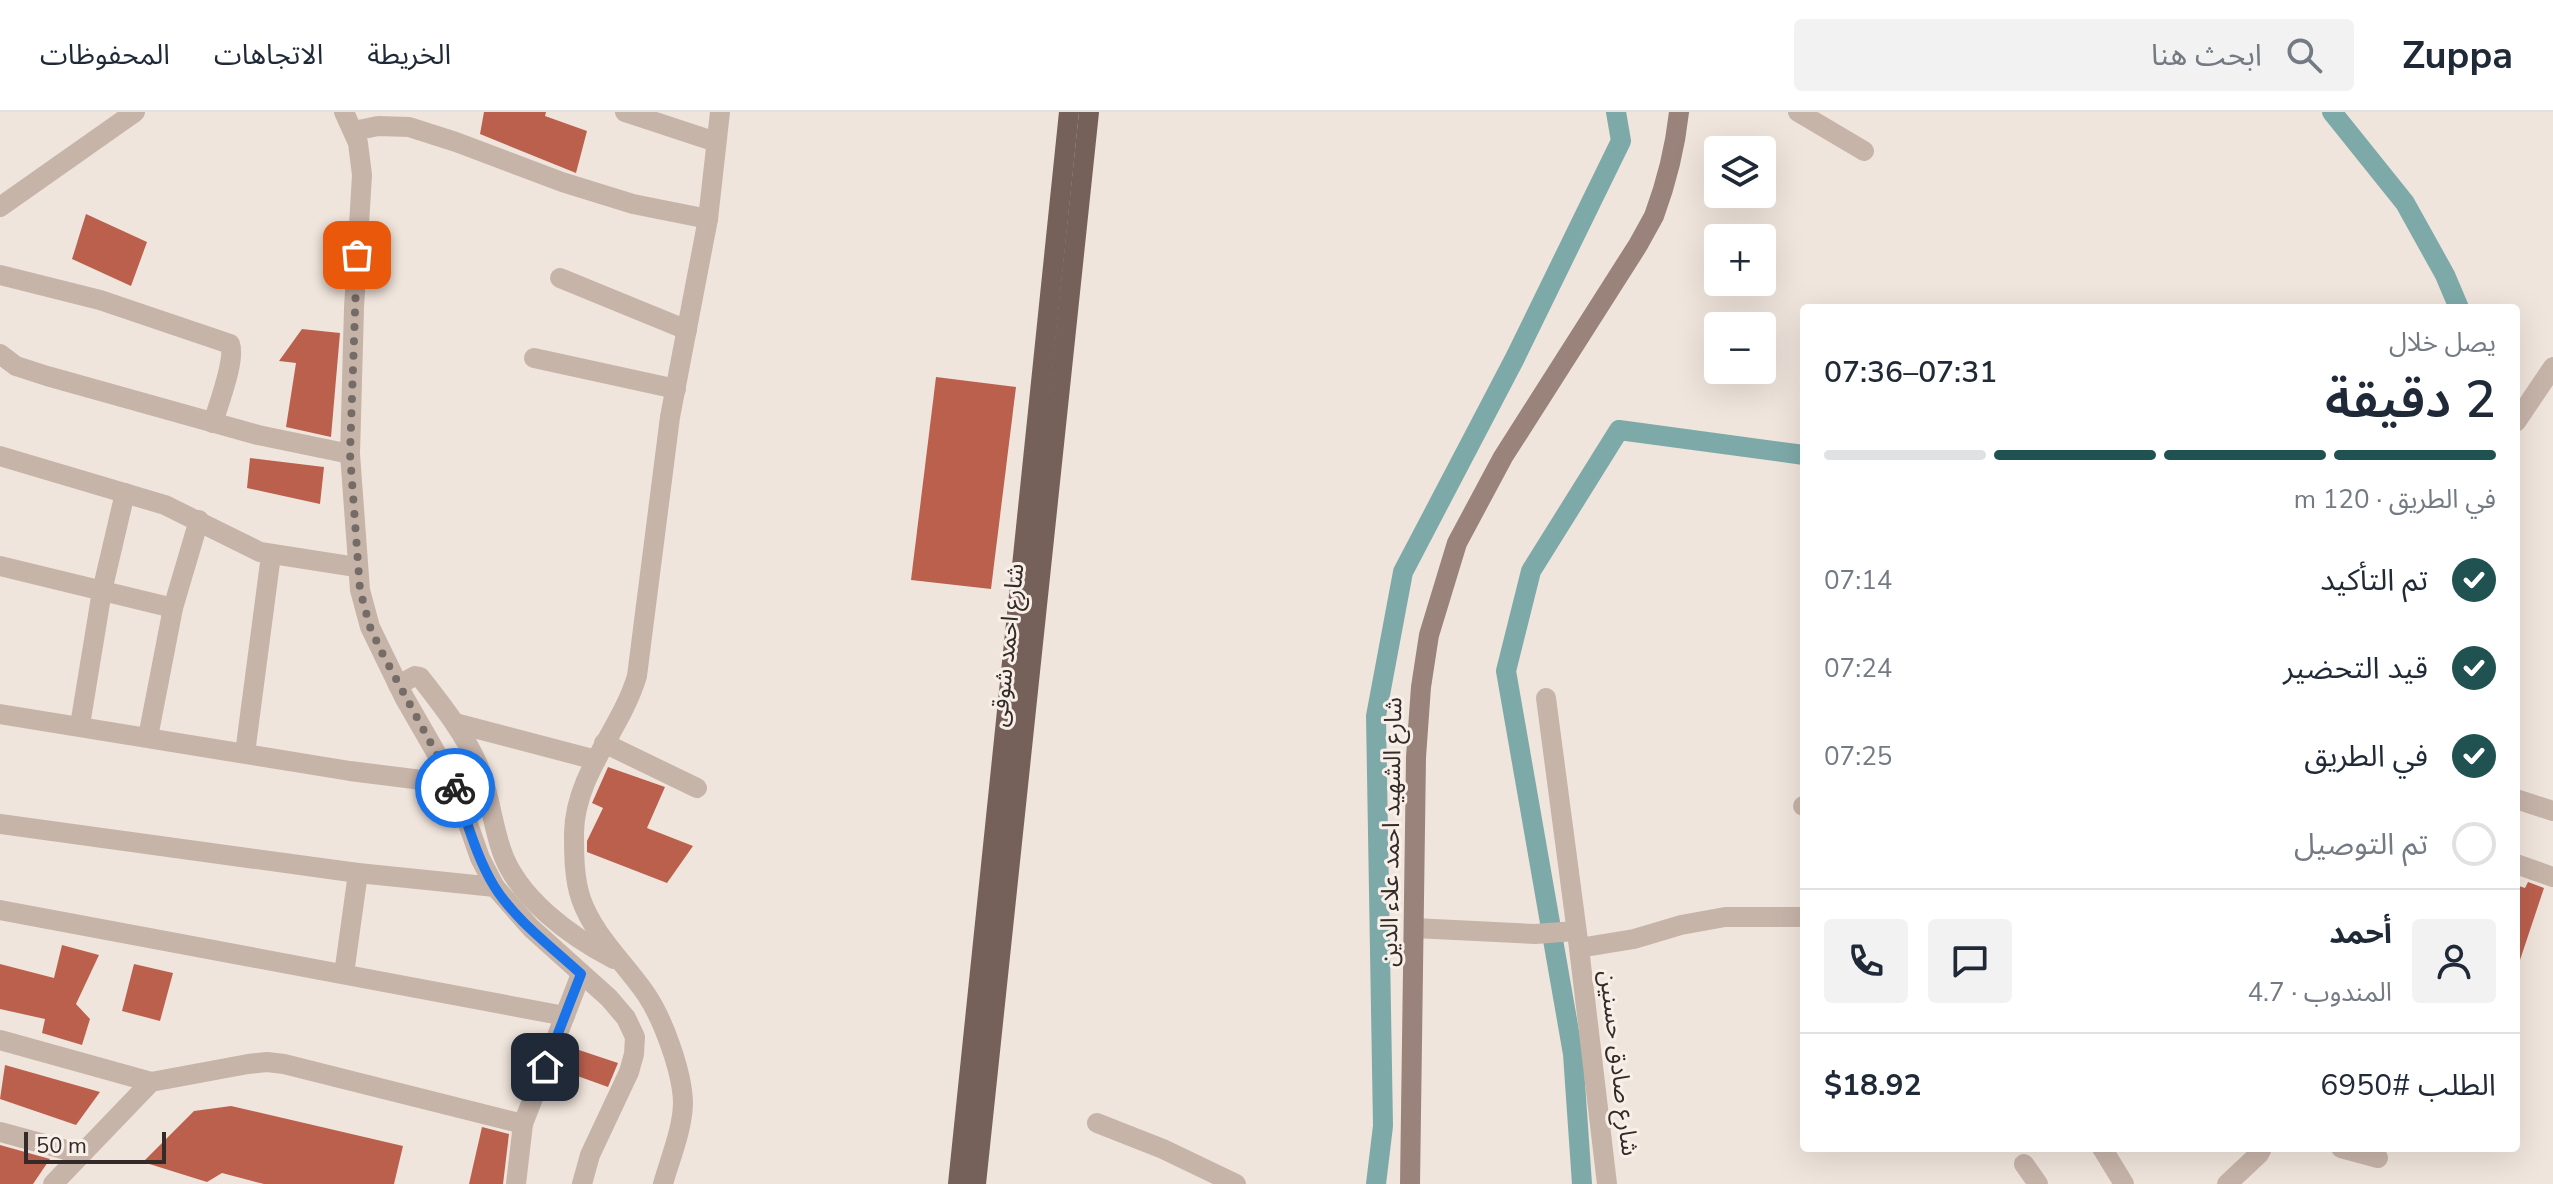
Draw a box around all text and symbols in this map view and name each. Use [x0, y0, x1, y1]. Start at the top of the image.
search box [1794, 19, 2354, 91]
text: Zuppa [2402, 30, 2513, 81]
icon: search [2282, 33, 2326, 77]
text: ابحث هنا [2151, 35, 2262, 76]
text: المحفوظات [40, 36, 170, 74]
text: الاتجاهات [214, 36, 323, 74]
text: الخريطة [367, 36, 451, 74]
map controls [1704, 136, 1776, 384]
button: layers [1704, 136, 1776, 208]
pin [323, 221, 391, 289]
button: + [1704, 224, 1776, 296]
icon: bag [335, 233, 379, 277]
button: − [1704, 312, 1776, 384]
text: يصل خلال [2389, 325, 2496, 360]
text: 07:31–07:36 [1824, 352, 1997, 393]
text: 2 دقيقة [2325, 364, 2496, 435]
text: في الطريق · 120 m [2294, 482, 2496, 517]
icon: check [2452, 558, 2496, 602]
text: تم التأكيد [2320, 560, 2428, 601]
street label: شارع احمد شوقى [983, 562, 1032, 728]
text: 07:14 [1824, 563, 1892, 598]
icon: check [2452, 646, 2496, 690]
text: قيد التحضير [2283, 648, 2428, 689]
text: 07:24 [1824, 651, 1892, 686]
street label: شارع الشهيد احمد علاء الدين [1373, 697, 1410, 967]
icon: check [2452, 734, 2496, 778]
text: في الطريق [2304, 736, 2428, 777]
text: 07:25 [1824, 739, 1892, 774]
courier [415, 748, 495, 828]
icon: bike [433, 766, 477, 810]
text: تم التوصيل [2294, 824, 2428, 865]
text: أحمد [2329, 913, 2392, 954]
button: phone [1824, 919, 1908, 1003]
button: chat [1928, 919, 2012, 1003]
button: person [2412, 919, 2496, 1003]
street label: شارع صادق حسنين [1591, 968, 1646, 1158]
text: المندوب · 4.7 [2247, 975, 2392, 1010]
pin [511, 1033, 579, 1101]
icon: home [523, 1045, 567, 1089]
text: $18.92 [1824, 1065, 1921, 1106]
text: الطلب #6950 [2320, 1065, 2496, 1106]
scale bar [24, 1128, 166, 1164]
text: 50 m [36, 1131, 87, 1161]

